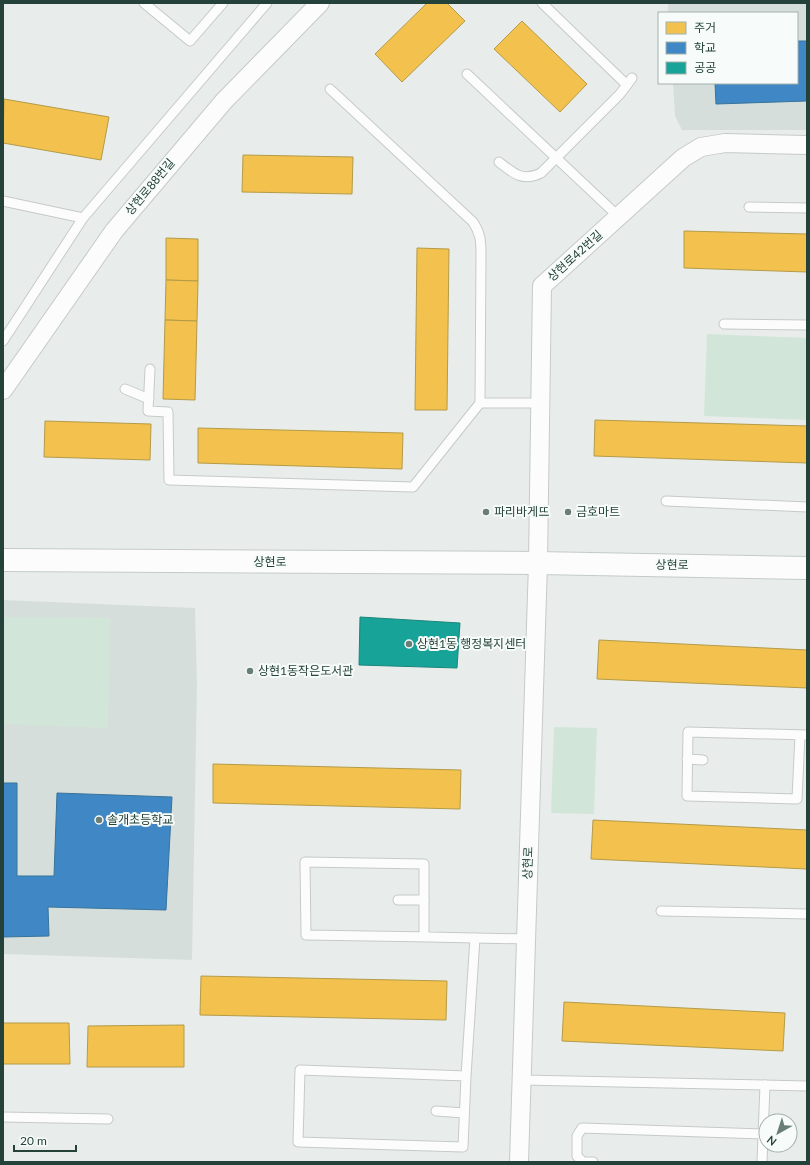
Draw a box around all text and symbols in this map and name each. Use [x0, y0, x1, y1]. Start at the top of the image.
legend [658, 12, 798, 84]
text: 주거 [694, 20, 716, 35]
text: 학교 [694, 40, 716, 55]
text: 공공 [694, 60, 716, 75]
street label: 상현로88번길 [122, 155, 178, 218]
street label: 상현로42번길 [544, 227, 605, 284]
place label: 파리바게뜨 [494, 504, 549, 519]
place label: 금호마트 [576, 504, 620, 519]
marker: 파리바게뜨 [481, 507, 491, 517]
marker: 금호마트 [563, 507, 573, 517]
street label: 상현로 [253, 554, 287, 569]
street label: 상현로 [655, 557, 689, 572]
place label: 상현1동 행정복지센터 [417, 636, 526, 651]
marker: 상현1동 행정복지센터 [404, 639, 414, 649]
place label: 상현1동작은도서관 [258, 663, 353, 678]
marker: 상현1동작은도서관 [245, 666, 255, 676]
place label: 솔개초등학교 [107, 812, 173, 827]
marker: 솔개초등학교 [94, 815, 104, 825]
street label: 상현로 [519, 846, 536, 880]
north arrow [758, 1113, 798, 1153]
scale bar [14, 1127, 76, 1153]
text: 20 m [20, 1133, 47, 1148]
text: N [764, 1133, 779, 1149]

